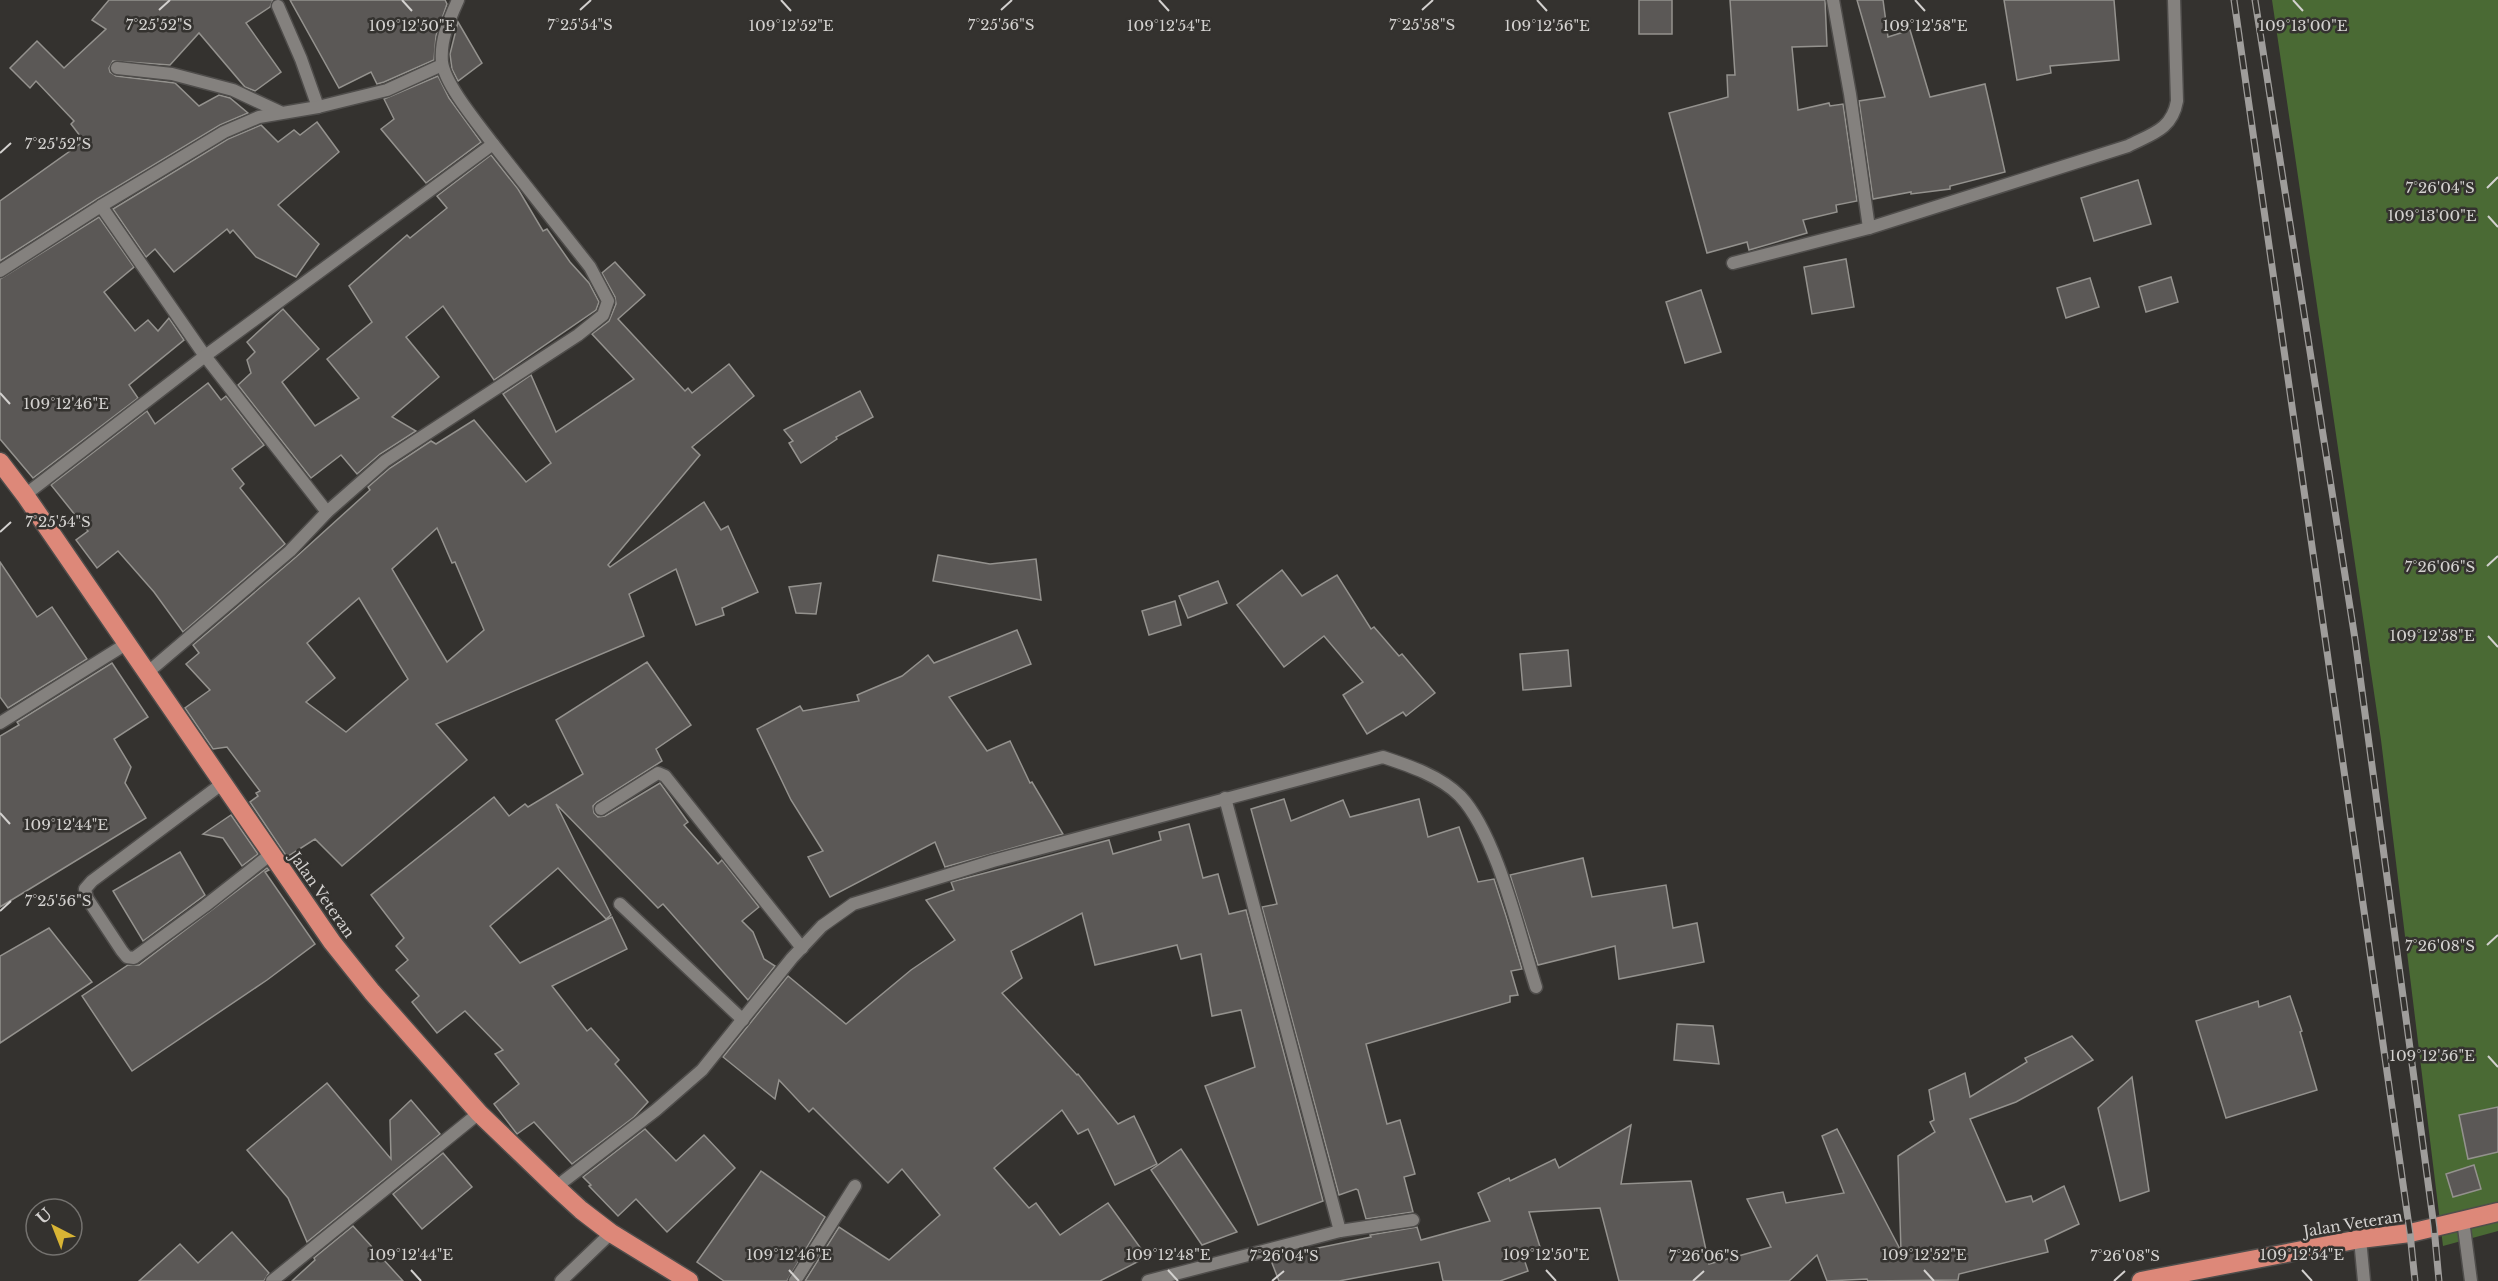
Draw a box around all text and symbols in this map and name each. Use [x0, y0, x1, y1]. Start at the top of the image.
text: 7°25'52"S [126, 15, 192, 34]
text: 7°25'54"S [547, 15, 613, 34]
text: 7°25'56"S [968, 15, 1034, 34]
text: 7°25'58"S [1389, 15, 1455, 34]
text: 109°12'50"E [369, 16, 455, 35]
text: 109°12'52"E [748, 16, 834, 35]
text: 109°12'54"E [1127, 16, 1211, 35]
text: 109°12'56"E [1504, 16, 1590, 35]
text: 109°12'58"E [1882, 16, 1968, 35]
text: 109°13'00"E [2258, 16, 2348, 35]
text: 7°25'52"S [25, 134, 91, 153]
text: 7°26'04"S [2405, 178, 2475, 197]
text: 109°13'00"E [2387, 206, 2477, 225]
text: 109°12'46"E [23, 394, 109, 413]
text: 7°25'54"S [25, 512, 91, 531]
text: 7°26'06"S [2405, 557, 2475, 576]
text: 109°12'58"E [2389, 626, 2475, 645]
text: 109°12'44"E [24, 815, 108, 834]
street label: Jalan Veteran [285, 847, 359, 941]
text: 7°25'56"S [25, 891, 91, 910]
text: 7°26'08"S [2405, 936, 2475, 955]
text: 109°12'56"E [2389, 1046, 2475, 1065]
north arrow [24, 1197, 84, 1257]
text: U [32, 1204, 56, 1228]
street label: Jalan Veteran [2300, 1206, 2404, 1241]
text: 109°12'44"E [369, 1245, 453, 1264]
text: 109°12'46"E [746, 1245, 832, 1264]
text: 109°12'48"E [1125, 1245, 1211, 1264]
text: 109°12'50"E [1503, 1245, 1589, 1264]
text: 109°12'52"E [1881, 1245, 1967, 1264]
text: 109°12'54"E [2260, 1245, 2344, 1264]
text: 7°26'04"S [1249, 1246, 1319, 1265]
text: 7°26'06"S [1669, 1246, 1739, 1265]
text: 7°26'08"S [2090, 1246, 2160, 1265]

